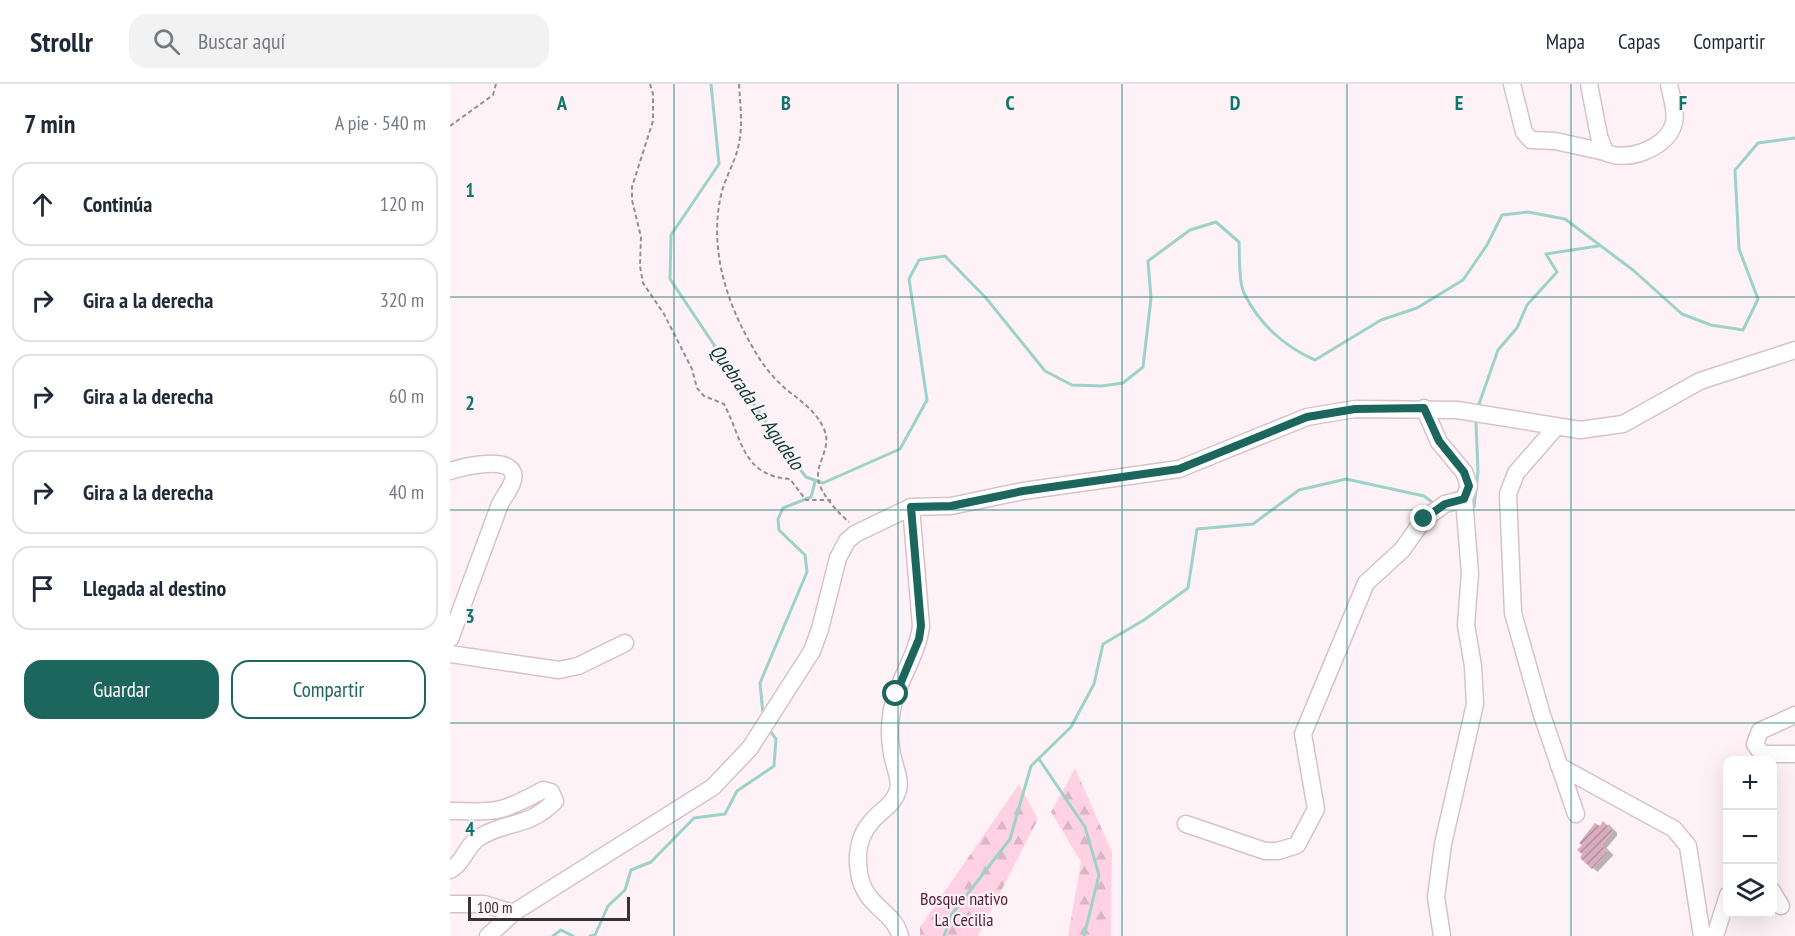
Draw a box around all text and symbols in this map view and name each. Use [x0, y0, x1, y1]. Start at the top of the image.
search box [129, 14, 549, 68]
text: Strollr [30, 23, 93, 60]
icon: search [150, 25, 183, 58]
text: Buscar aquí [198, 27, 285, 55]
text: Mapa [1546, 28, 1585, 55]
text: Capas [1618, 28, 1660, 55]
text: Compartir [1693, 28, 1765, 55]
text: A [556, 90, 568, 116]
text: B [781, 90, 791, 116]
text: C [1005, 90, 1015, 116]
text: D [1230, 90, 1241, 116]
text: E [1455, 90, 1463, 116]
text: F [1679, 90, 1687, 116]
text: 7 min [24, 107, 75, 140]
text: A pie · 540 m [335, 110, 426, 136]
text: 1 [465, 177, 475, 203]
icon: ahead [26, 188, 59, 221]
text: Continúa [83, 190, 152, 218]
text: 120 m [380, 191, 424, 217]
icon: right [26, 284, 59, 317]
text: Gira a la derecha [83, 286, 213, 314]
text: 320 m [380, 287, 424, 313]
water label: Quebrada La Agudelo [704, 339, 811, 476]
icon: right [26, 380, 59, 413]
text: Gira a la derecha [83, 382, 213, 410]
text: 60 m [389, 383, 424, 409]
text: 2 [465, 390, 475, 416]
icon: right [26, 476, 59, 509]
text: Gira a la derecha [83, 478, 213, 506]
text: 40 m [389, 479, 424, 505]
route end [1410, 505, 1436, 531]
icon: arrive [26, 572, 59, 605]
text: Llegada al destino [83, 574, 226, 602]
text: 3 [465, 603, 475, 629]
button: Guardar [24, 660, 219, 719]
button: Compartir [231, 660, 426, 719]
route start [882, 680, 908, 706]
map controls [1723, 756, 1777, 918]
button: + [1723, 756, 1777, 810]
button: − [1723, 810, 1777, 864]
text: 4 [465, 816, 475, 842]
button: layers [1723, 864, 1777, 918]
park label: Bosque nativo La Cecilia [920, 887, 1008, 931]
scale bar [468, 894, 630, 922]
text: 100 m [477, 897, 512, 917]

